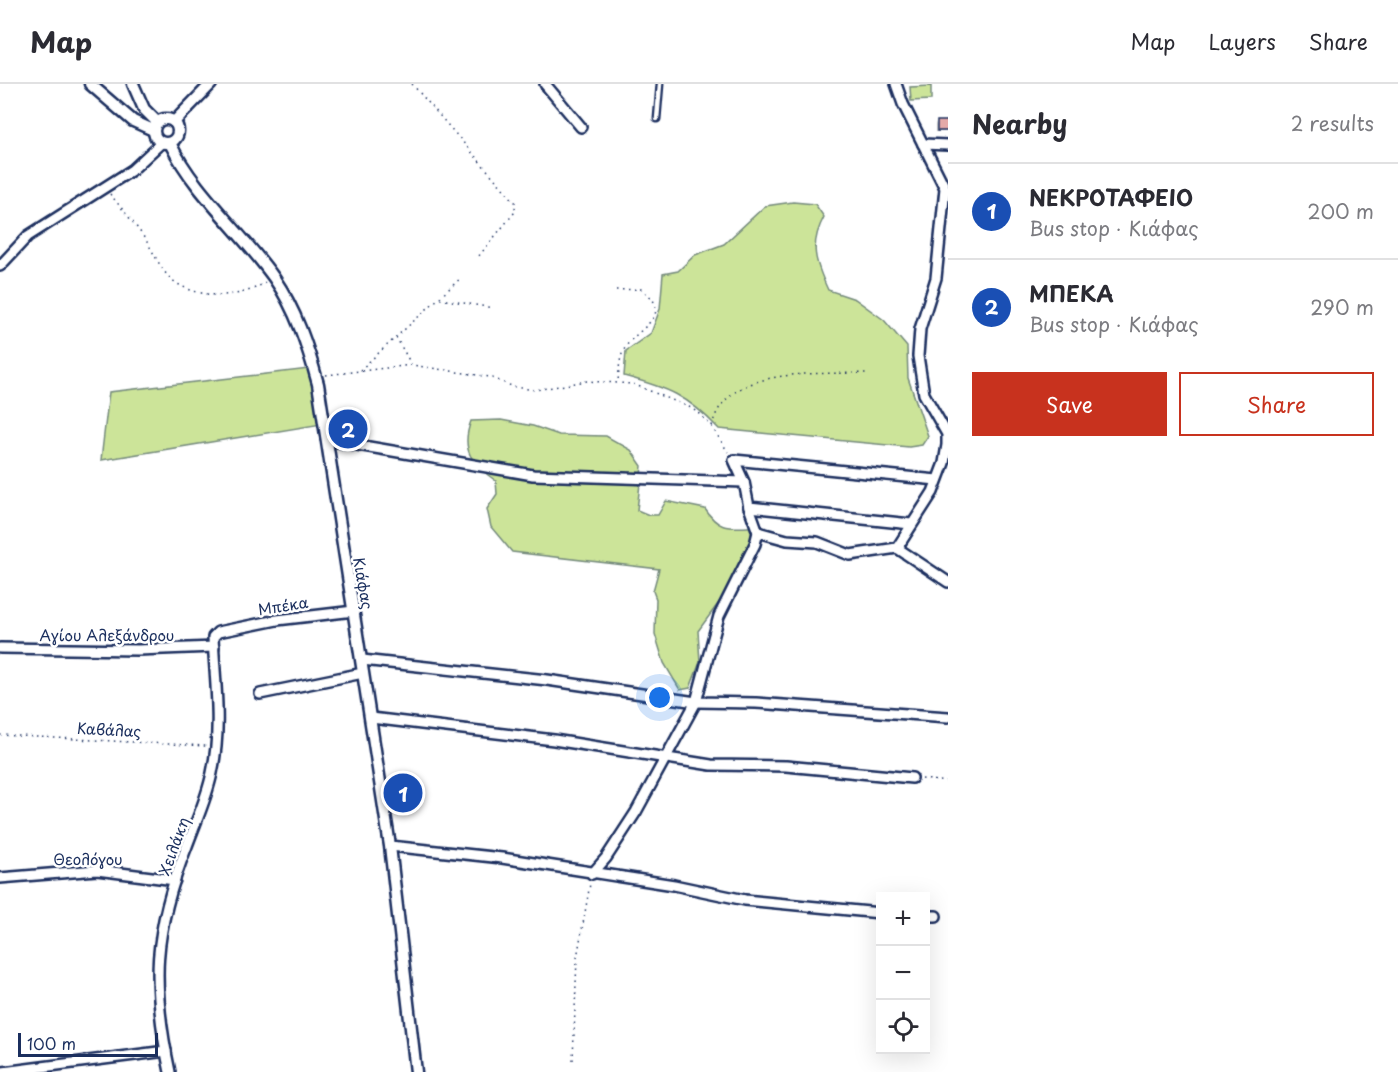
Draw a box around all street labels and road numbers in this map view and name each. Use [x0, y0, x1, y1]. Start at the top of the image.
street label: Κιάφας [348, 555, 380, 611]
street label: Μπέκα [256, 590, 310, 620]
street label: Αγίου Αλεξάνδρου [40, 623, 174, 646]
street label: Καβάλας [76, 716, 142, 742]
street label: Χειλάκη [152, 813, 194, 879]
street label: Θεολόγου [53, 847, 123, 870]

